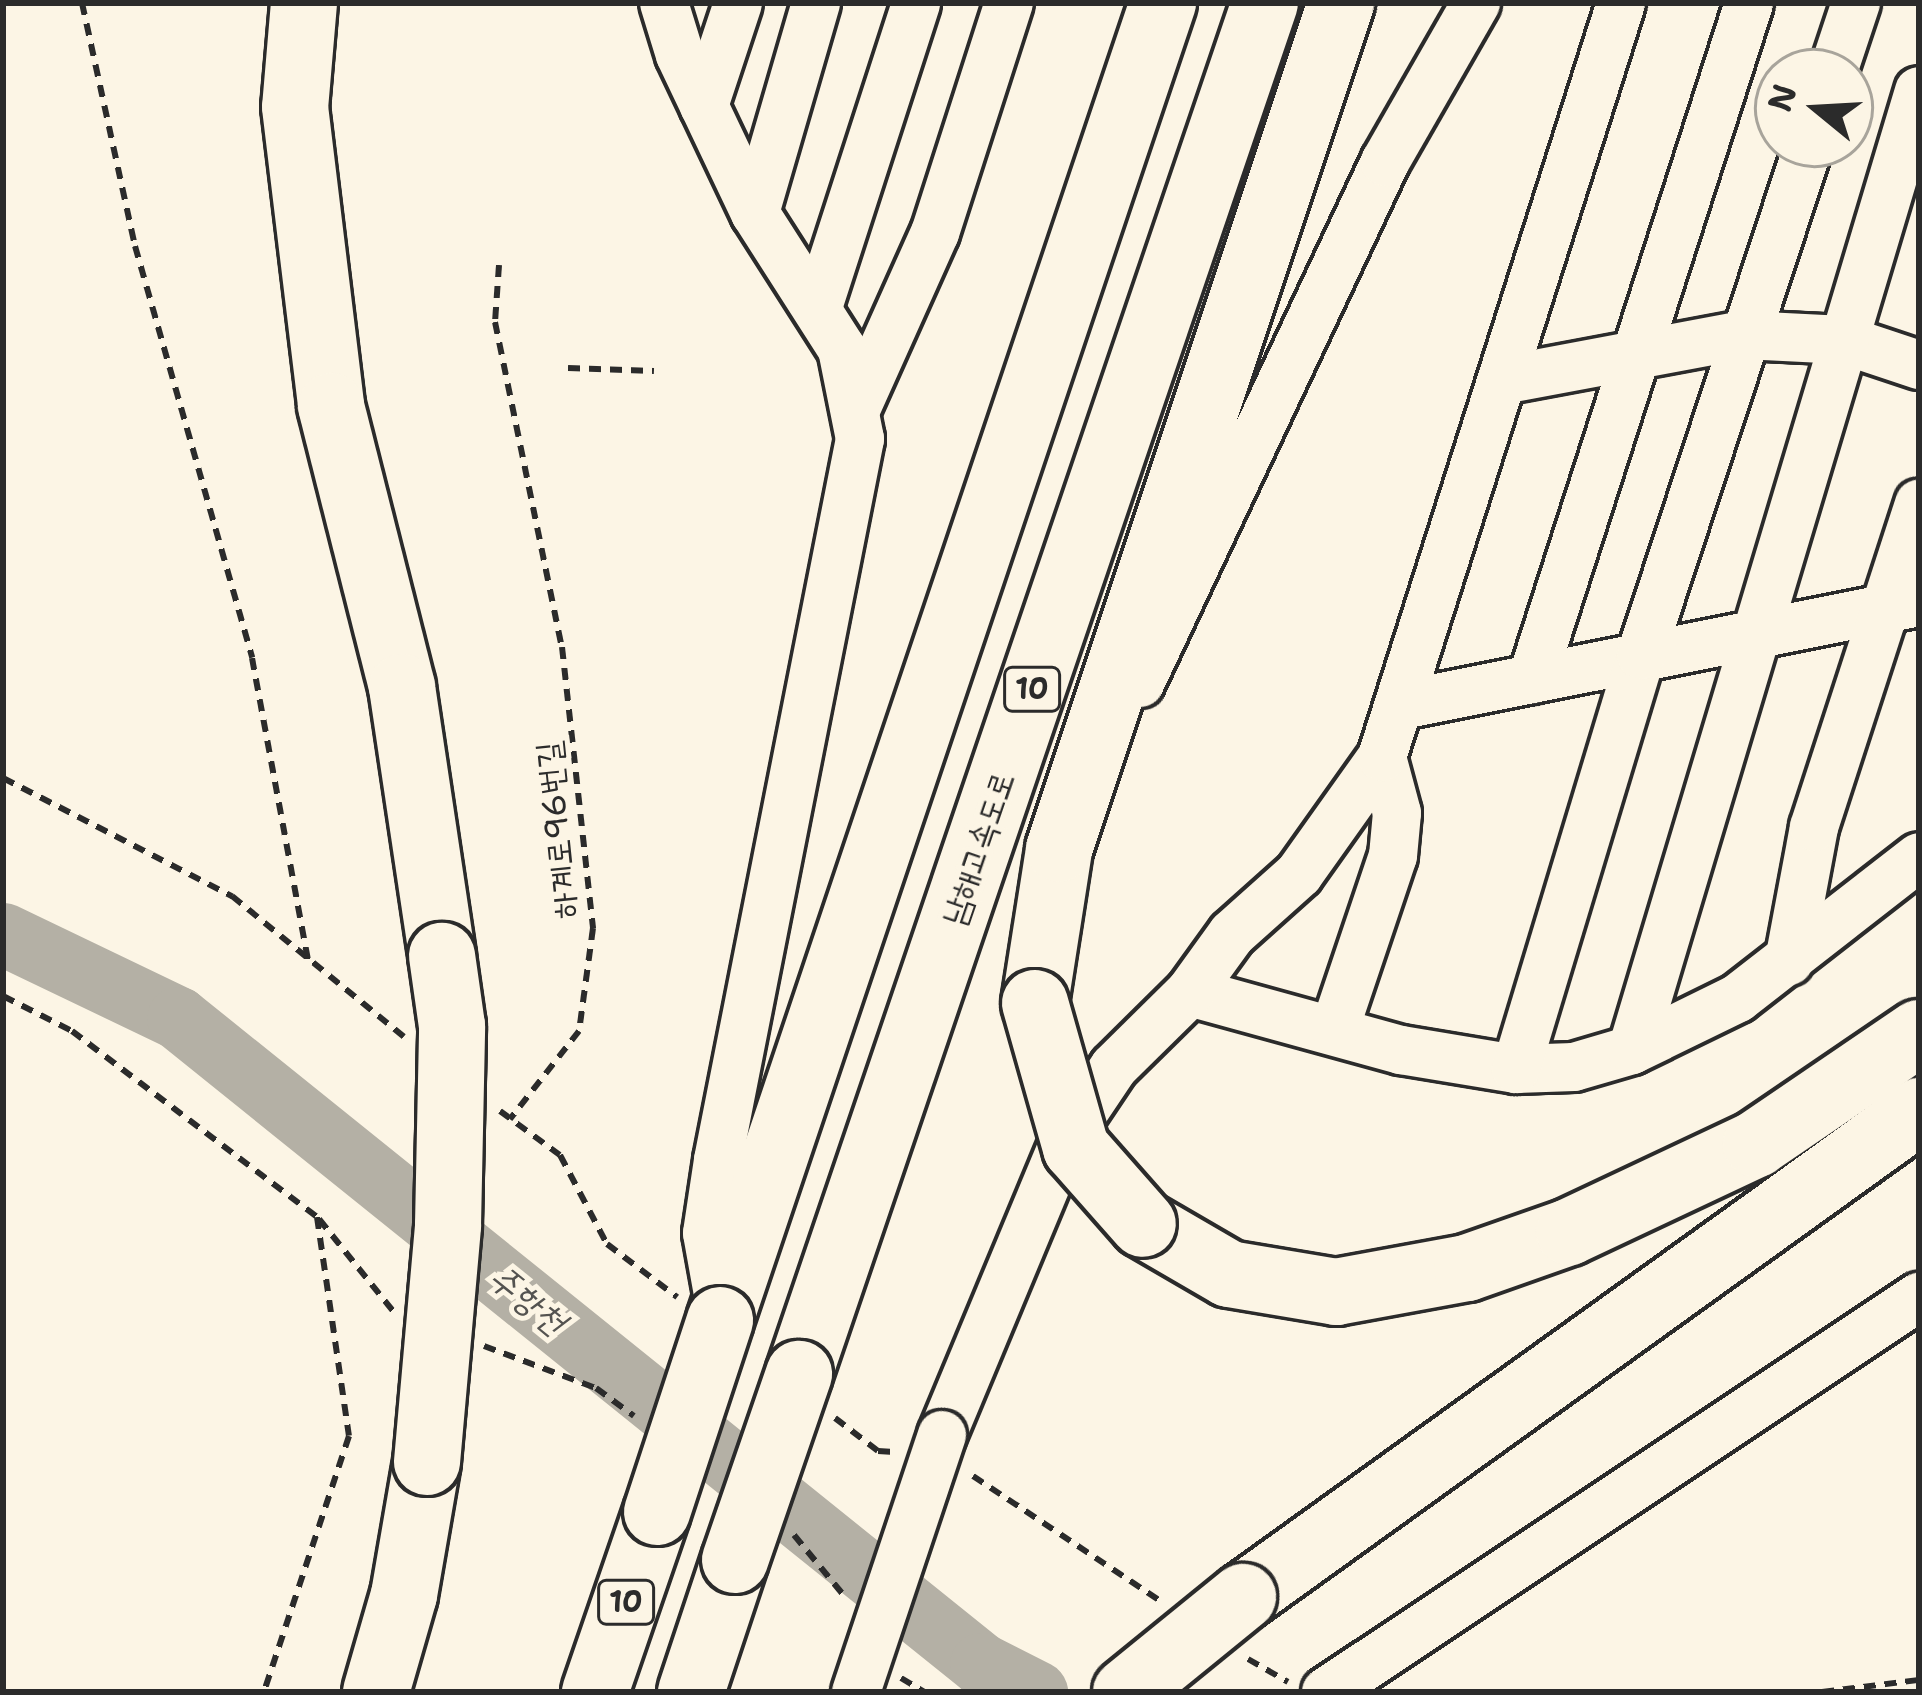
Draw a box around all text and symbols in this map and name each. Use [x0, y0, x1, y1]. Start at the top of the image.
north arrow [1754, 48, 1874, 168]
text: N [1757, 78, 1808, 117]
road number: 10 [1002, 665, 1062, 713]
street label: 하계로96번길 [528, 739, 586, 921]
street label: 남해고속도로 [933, 766, 1023, 930]
water label: 주항천 [481, 1255, 575, 1343]
road number: 10 [596, 1578, 656, 1626]

